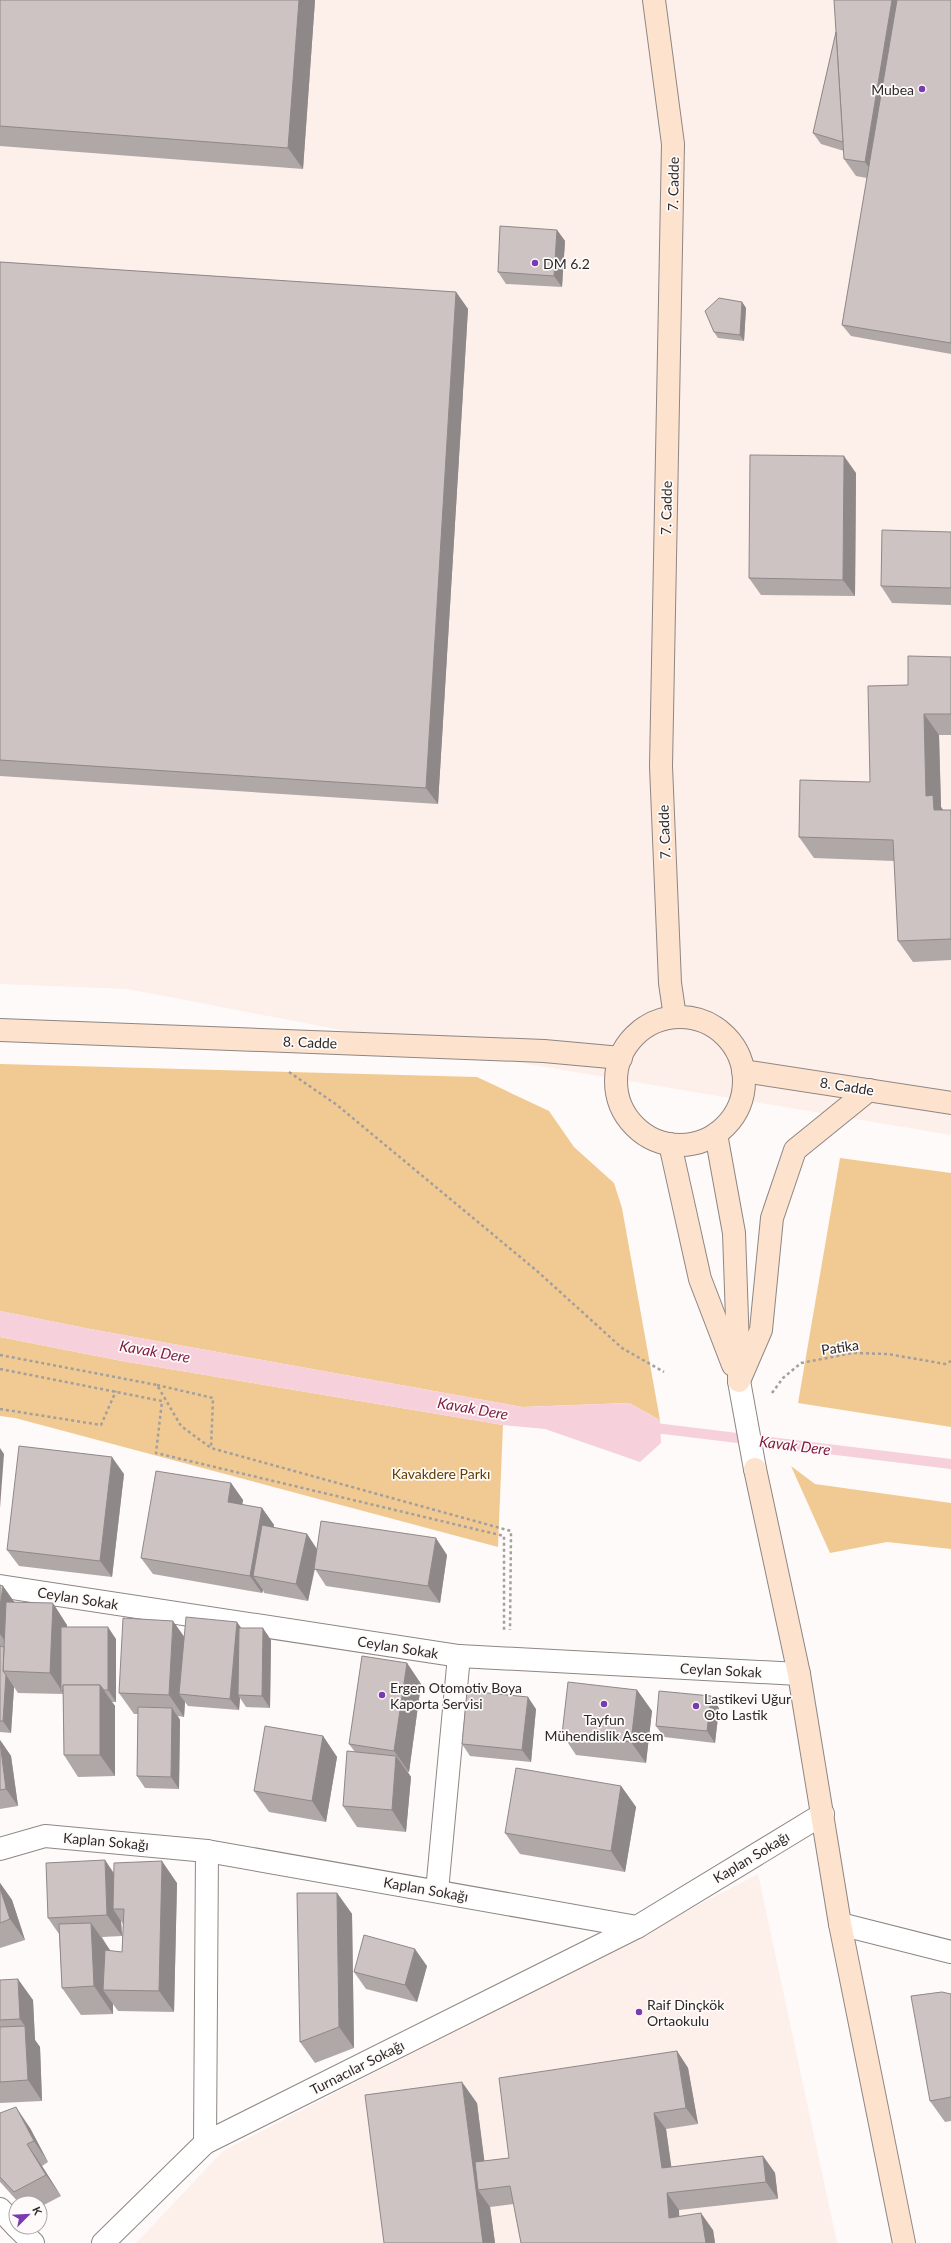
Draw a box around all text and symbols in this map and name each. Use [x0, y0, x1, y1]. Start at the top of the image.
place label: Mubea [871, 81, 914, 98]
marker: Mubea [917, 84, 927, 94]
street label: 7. Cadde [664, 157, 682, 211]
place label: DM 6.2 [543, 255, 590, 272]
marker: DM 6.2 [530, 258, 540, 268]
street label: 7. Cadde [657, 481, 675, 535]
street label: 7. Cadde [655, 805, 673, 859]
street label: 8. Cadde [283, 1033, 337, 1051]
street label: 8. Cadde [819, 1073, 875, 1099]
water label: Kavak Dere [118, 1336, 192, 1366]
street label: Patika [820, 1336, 860, 1358]
water label: Kavak Dere [436, 1393, 510, 1423]
water label: Kavak Dere [758, 1432, 832, 1458]
park label: Kavakdere Parkı [392, 1465, 490, 1482]
street label: Ceylan Sokak [36, 1583, 121, 1613]
street label: Ceylan Sokak [356, 1632, 441, 1662]
street label: Ceylan Sokak [680, 1659, 763, 1681]
place label: Ergen Otomotiv Boya Kaporta Servisi [390, 1679, 522, 1712]
marker: Ergen Otomotiv Boya Kaporta Servisi [377, 1690, 387, 1700]
place label: Lastikevi Uğur Oto Lastik [704, 1690, 791, 1723]
marker: Tayfun Mühendislik Ascem [599, 1699, 609, 1709]
marker: Lastikevi Uğur Oto Lastik [691, 1701, 701, 1711]
place label: Tayfun Mühendislik Ascem [545, 1711, 663, 1744]
street label: Kaplan Sokağı [710, 1828, 792, 1886]
street label: Kaplan Sokağı [62, 1829, 150, 1853]
street label: Kaplan Sokağı [382, 1873, 470, 1905]
place label: Raif Dinçkök Ortaokulu [647, 1996, 725, 2029]
marker: Raif Dinçkök Ortaokulu [634, 2007, 644, 2017]
street label: Turnacılar Sokağı [307, 2036, 407, 2098]
north arrow [8, 2195, 48, 2235]
text: K [30, 2205, 45, 2217]

